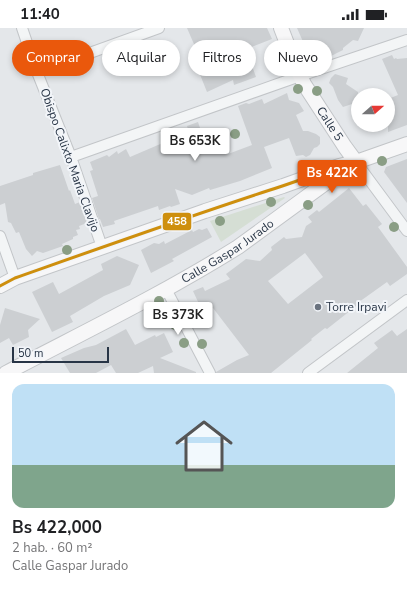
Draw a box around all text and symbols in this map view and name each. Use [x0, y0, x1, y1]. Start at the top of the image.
text: 11:40 [20, 4, 60, 24]
chip: Comprar [12, 40, 94, 76]
chip: Alquilar [102, 40, 180, 76]
chip: Filtros [188, 40, 256, 76]
chip: Nuevo [264, 40, 332, 76]
street label: Obispo Calixto Maria Clavijo [37, 86, 104, 234]
north arrow [351, 88, 395, 132]
map controls [351, 88, 395, 132]
street label: Calle 5 [313, 103, 347, 144]
pin: Bs 653K [158, 128, 232, 162]
text: Bs 653K [170, 132, 220, 150]
pin: Bs 422K [295, 160, 369, 194]
text: Bs 422K [307, 164, 357, 182]
line badge: 458 [162, 212, 192, 231]
text: 458 [167, 214, 187, 229]
street label: Calle Gaspar Jurado [178, 215, 277, 287]
place label: Torre Irpavi [326, 299, 387, 315]
pin: Bs 373K [141, 302, 215, 336]
marker: Torre Irpavi [313, 302, 323, 312]
text: Bs 373K [153, 306, 203, 324]
scale bar [12, 345, 109, 364]
text: 50 m [18, 346, 43, 361]
icon: home [168, 410, 240, 482]
text: Bs 422,000 [12, 516, 102, 539]
text: 2 hab. · 60 m² [12, 539, 92, 557]
text: Calle Gaspar Jurado [12, 557, 128, 575]

